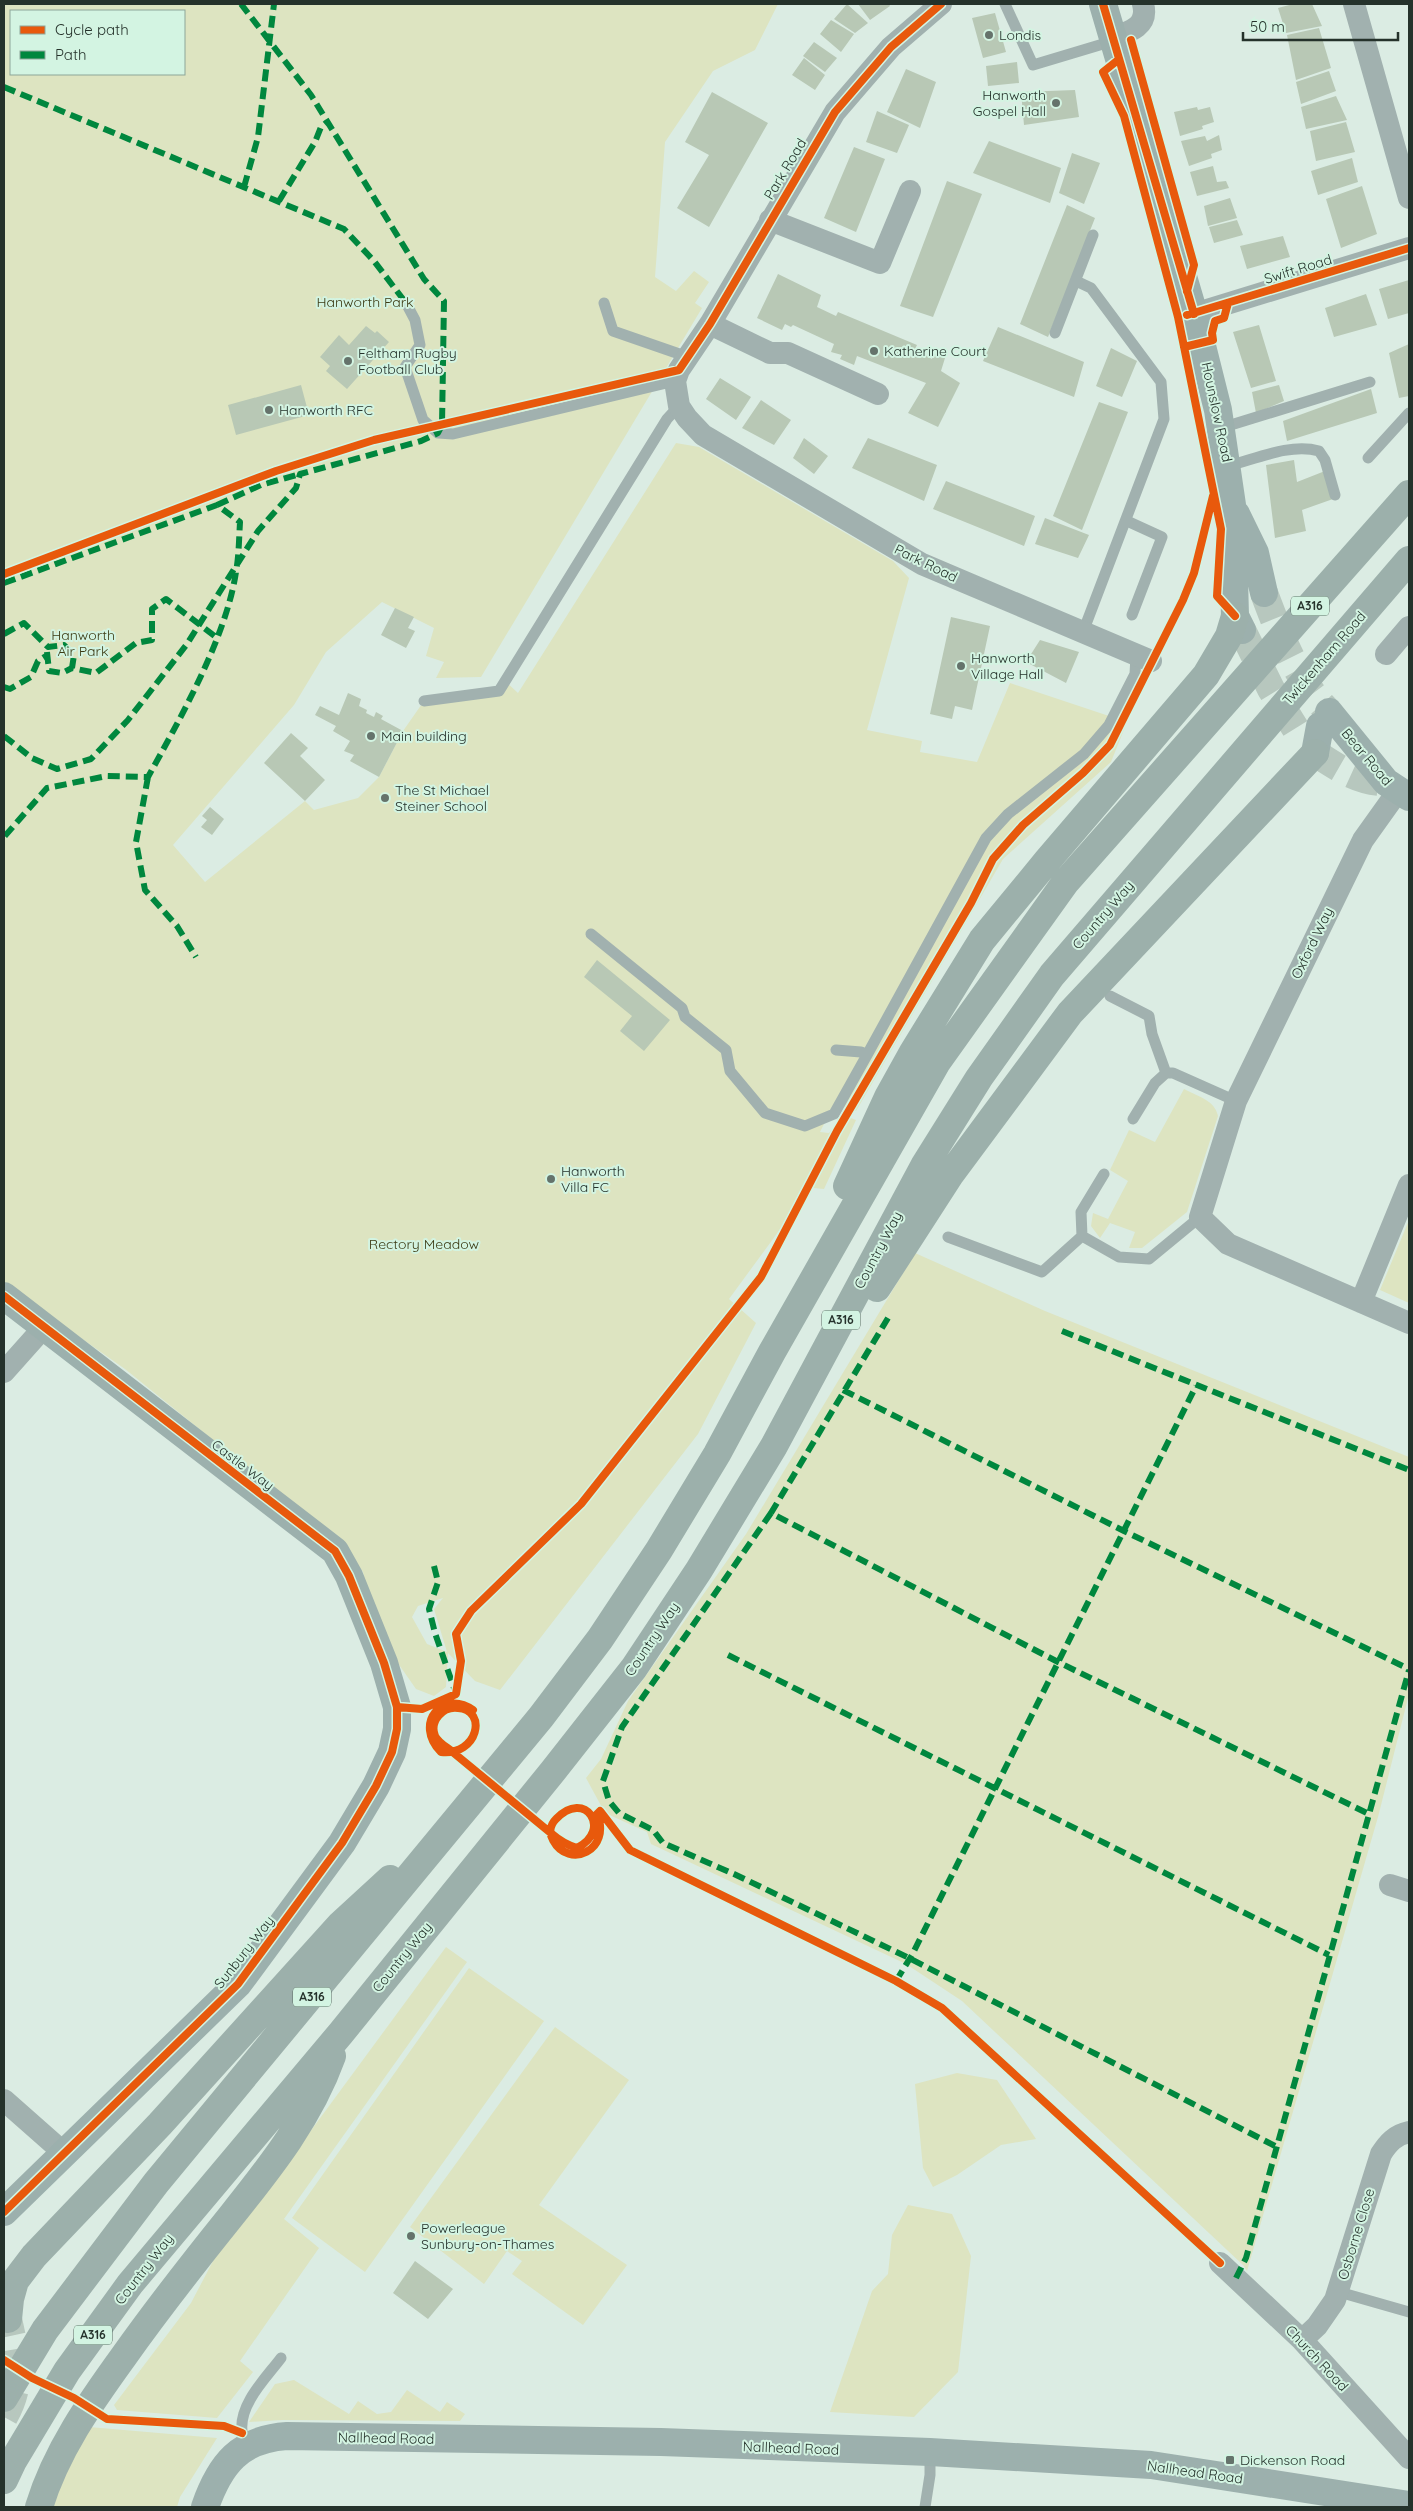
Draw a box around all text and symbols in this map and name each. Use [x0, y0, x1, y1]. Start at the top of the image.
legend [10, 10, 185, 75]
scale bar [1243, 10, 1398, 42]
text: 50 m [1250, 17, 1285, 36]
text: Cycle path [55, 20, 129, 39]
place label: Londis [999, 26, 1041, 44]
marker: Londis [983, 29, 995, 41]
text: Path [55, 45, 87, 64]
place label: Hanworth Gospel Hall [973, 86, 1046, 120]
marker: Hanworth Gospel Hall [1050, 97, 1062, 109]
street label: Park Road [760, 135, 810, 203]
street label: Swift Road [1262, 250, 1334, 288]
park label: Hanworth Park [316, 293, 414, 311]
place label: Katherine Court [884, 342, 987, 360]
place label: Feltham Rugby Football Club [358, 344, 457, 378]
marker: Katherine Court [868, 345, 880, 357]
marker: Feltham Rugby Football Club [342, 355, 354, 367]
street label: Hounslow Road [1198, 360, 1236, 464]
place label: Hanworth RFC [279, 401, 373, 419]
marker: Hanworth RFC [263, 404, 275, 416]
street label: Park Road [891, 540, 961, 586]
road number: A316 [1291, 596, 1329, 616]
street label: Twickenham Road [1278, 607, 1370, 709]
park label: Hanworth Air Park [51, 626, 115, 660]
place label: Hanworth Village Hall [971, 649, 1043, 683]
marker: Hanworth Village Hall [955, 660, 967, 672]
street label: Bear Road [1338, 725, 1396, 789]
place label: Main building [381, 727, 467, 745]
marker: Main building [365, 730, 377, 742]
place label: The St Michael Steiner School [395, 781, 489, 815]
marker: The St Michael Steiner School [379, 792, 391, 804]
street label: Country Way [1068, 877, 1138, 953]
street label: Oxford Way [1287, 904, 1337, 982]
place label: Hanworth Villa FC [561, 1162, 625, 1196]
marker: Hanworth Villa FC [545, 1173, 557, 1185]
street label: Country Way [850, 1208, 906, 1292]
park label: Rectory Meadow [369, 1235, 480, 1253]
road number: A316 [822, 1310, 860, 1330]
street label: Castle Way [208, 1436, 278, 1494]
street label: Country Way [621, 1599, 683, 1679]
street label: Sunbury Way [210, 1912, 278, 1992]
street label: Country Way [368, 1918, 436, 1996]
road number: A316 [293, 1988, 331, 2006]
street label: Osborne Close [1334, 2186, 1378, 2282]
place label: Powerleague Sunbury-on-Thames [421, 2219, 554, 2253]
street label: Country Way [111, 2230, 177, 2308]
marker: Powerleague Sunbury-on-Thames [405, 2230, 417, 2242]
street label: Church Road [1282, 2321, 1352, 2395]
road number: A316 [74, 2326, 112, 2344]
street label: Nallhead Road [338, 2428, 434, 2448]
street label: Nallhead Road [742, 2437, 840, 2459]
place label: Dickenson Road [1240, 2451, 1345, 2469]
marker: Dickenson Road [1224, 2454, 1236, 2466]
street label: Nallhead Road [1146, 2456, 1244, 2488]

